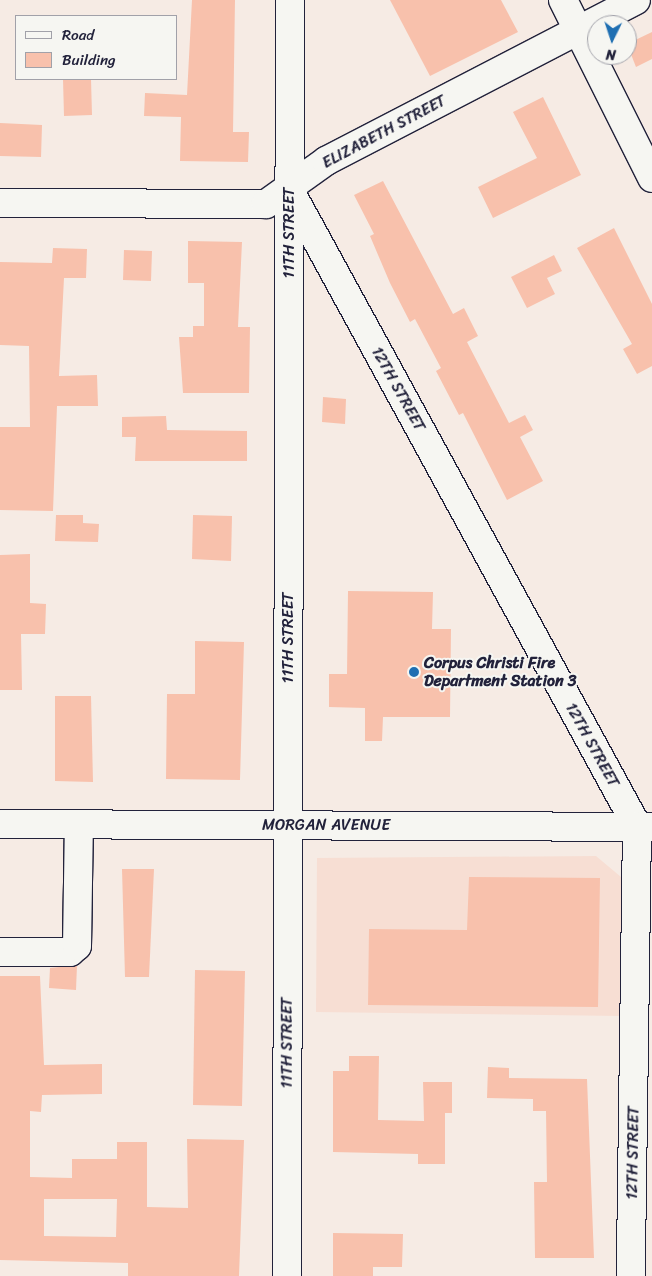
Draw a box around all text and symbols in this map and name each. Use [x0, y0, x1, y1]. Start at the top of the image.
legend [15, 15, 178, 80]
north arrow [587, 15, 637, 65]
text: Road [62, 22, 94, 48]
text: N [605, 42, 617, 67]
text: Building [62, 47, 116, 73]
street label: ELIZABETH STREET [318, 91, 450, 173]
street label: 11TH STREET [279, 187, 299, 279]
street label: 12TH STREET [367, 343, 429, 435]
street label: 11TH STREET [278, 592, 298, 684]
place label: Corpus Christi Fire Department Station 3 [424, 653, 577, 691]
marker: Corpus Christi Fire Department Station 3 [408, 666, 420, 678]
street label: 12TH STREET [561, 699, 623, 791]
street label: MORGAN AVENUE [262, 815, 390, 835]
street label: 11TH STREET [277, 997, 297, 1089]
street label: 12TH STREET [623, 1105, 643, 1201]

